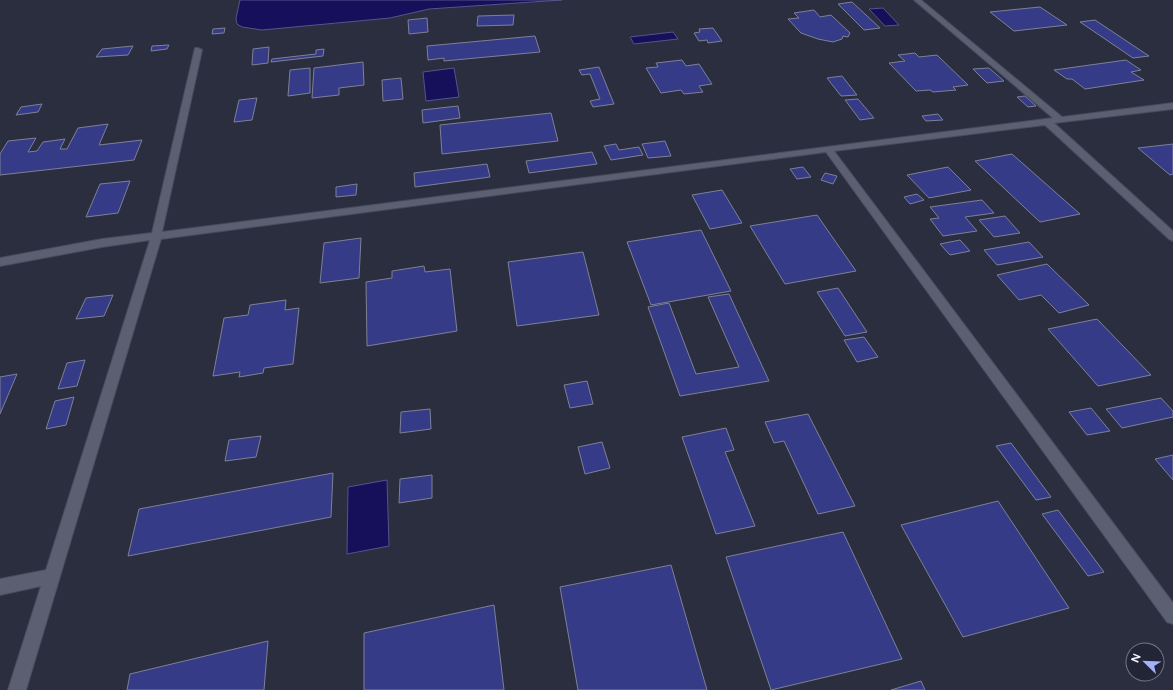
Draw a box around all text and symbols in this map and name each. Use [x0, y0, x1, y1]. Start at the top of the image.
north arrow [1125, 642, 1165, 682]
text: N [1129, 652, 1144, 665]

